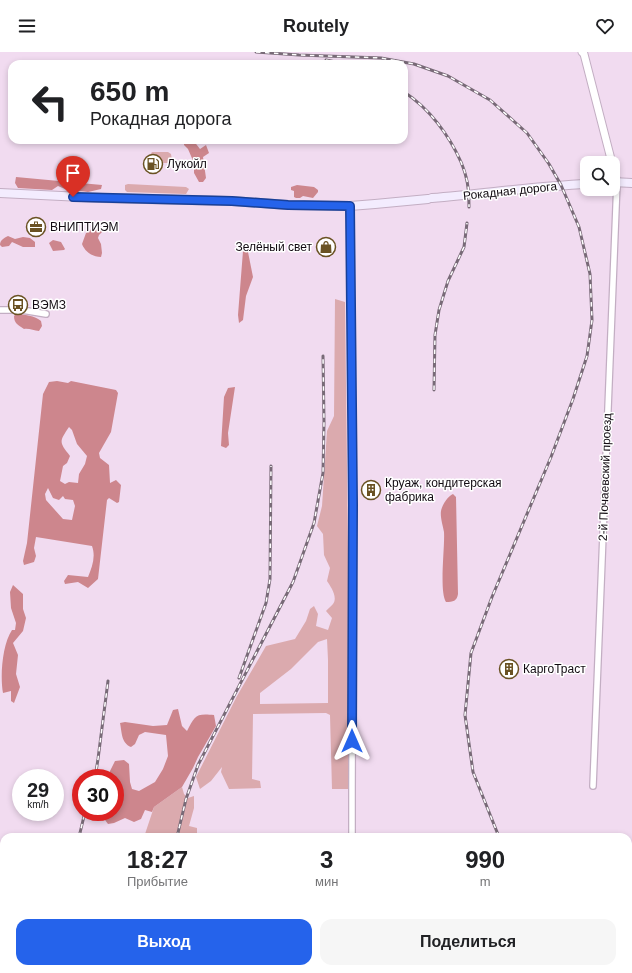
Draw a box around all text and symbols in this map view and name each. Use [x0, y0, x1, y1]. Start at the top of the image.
icon: menu [16, 15, 38, 37]
icon: heart [594, 15, 616, 37]
text: Routely [283, 16, 349, 36]
icon: left [24, 76, 76, 128]
text: 650 m [90, 76, 169, 107]
text: Рокадная дорога [90, 109, 231, 129]
fuel station icon: Лукойл [142, 153, 164, 175]
pin [56, 156, 90, 197]
map controls [580, 156, 620, 196]
button: search [580, 156, 620, 196]
place label: Лукойл [167, 157, 207, 171]
icon: arrive [62, 162, 84, 184]
street label: Рокадная дорога [462, 179, 558, 203]
office icon: ВНИПТИЭМ [25, 216, 47, 238]
place label: ВНИПТИЭМ [50, 220, 119, 234]
shop icon: Зелёный свет [315, 236, 337, 258]
place label: Зелёный свет [236, 240, 313, 254]
bus stop icon: ВЭМЗ [7, 294, 29, 316]
place label: ВЭМЗ [32, 298, 66, 312]
street label: 2-й Почаевский проезд [596, 413, 614, 541]
place label: Круаж, кондитерская фабрика [385, 476, 502, 504]
building icon: Круаж, кондитерская фабрика [360, 479, 382, 501]
building icon: КаргоТраст [498, 658, 520, 680]
place label: КаргоТраст [523, 662, 586, 676]
position arrow [331, 720, 373, 762]
speed limit sign: 30 [72, 769, 124, 821]
text: 29 [27, 779, 49, 801]
text: km/h [27, 799, 49, 810]
text: 18:27 [127, 846, 188, 873]
text: 3 [320, 846, 333, 873]
text: 990 [465, 846, 505, 873]
text: Прибытие [127, 874, 188, 889]
text: мин [315, 874, 338, 889]
text: m [480, 874, 491, 889]
button: Выход [16, 919, 312, 965]
button: Поделиться [320, 919, 616, 965]

